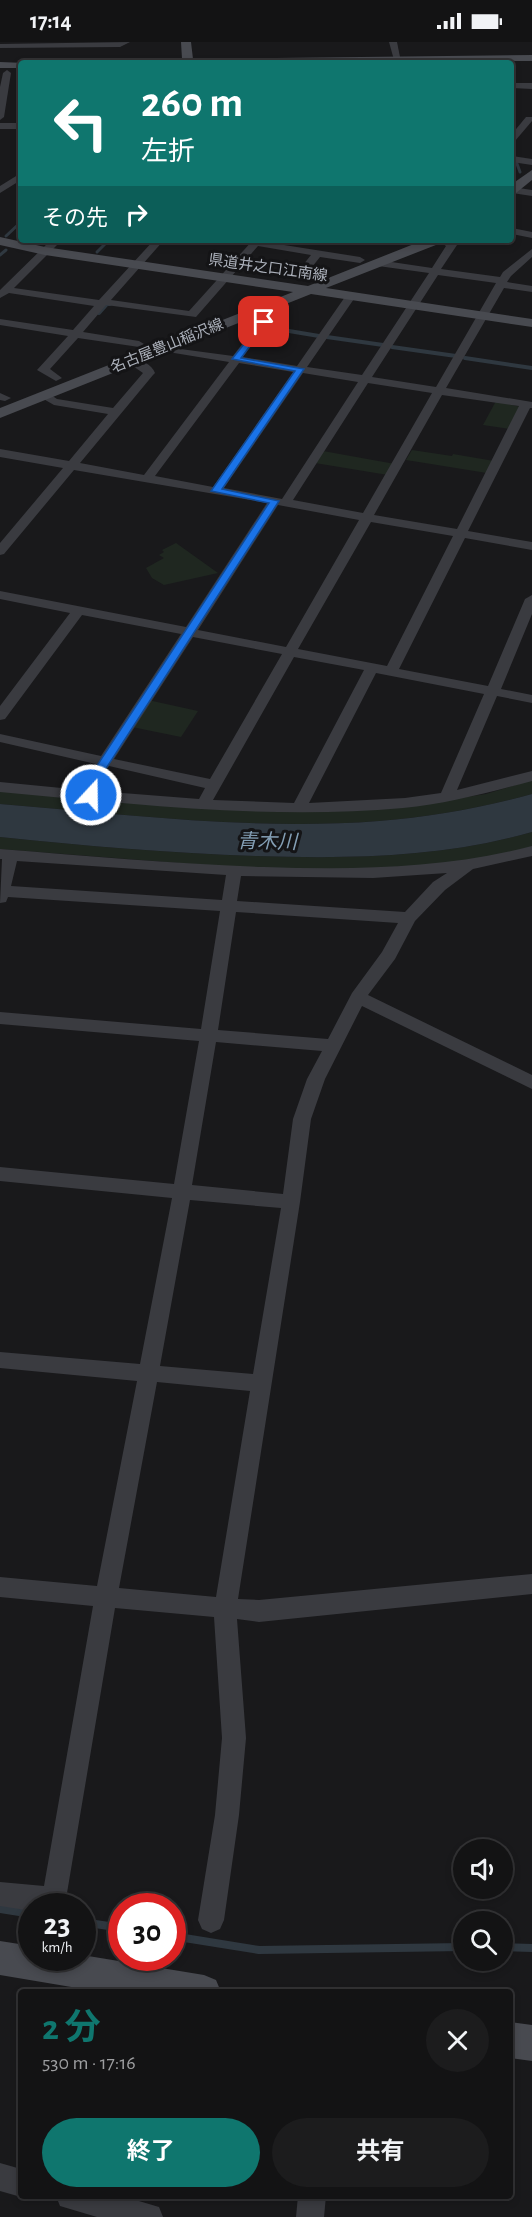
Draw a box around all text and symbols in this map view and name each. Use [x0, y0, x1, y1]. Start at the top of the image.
text: 17:14 [30, 10, 71, 32]
text: 260 m [141, 82, 243, 124]
icon: left [42, 84, 120, 162]
text: 左折 [141, 138, 195, 165]
icon: right [120, 198, 153, 231]
text: その先 [42, 207, 108, 229]
street label: 県道井之口江南線 [208, 250, 329, 284]
pin [238, 296, 289, 347]
icon: arrive [247, 305, 280, 338]
street label: 名古屋豊山稲沢線 [108, 316, 225, 375]
position arrow [59, 763, 123, 827]
water label: 青木川 [237, 830, 299, 853]
map controls [453, 1839, 513, 1971]
button: sound [453, 1839, 513, 1899]
speed limit sign: 30 [108, 1893, 186, 1971]
text: 23 [43, 1910, 71, 1940]
button: search [453, 1911, 513, 1971]
text: km/h [42, 1940, 72, 1955]
button: close [426, 2009, 489, 2072]
text: 2 分 [42, 2010, 100, 2046]
text: 530 m · 17:16 [42, 2053, 136, 2073]
button: 終了 [42, 2118, 260, 2187]
button: 共有 [272, 2118, 489, 2187]

